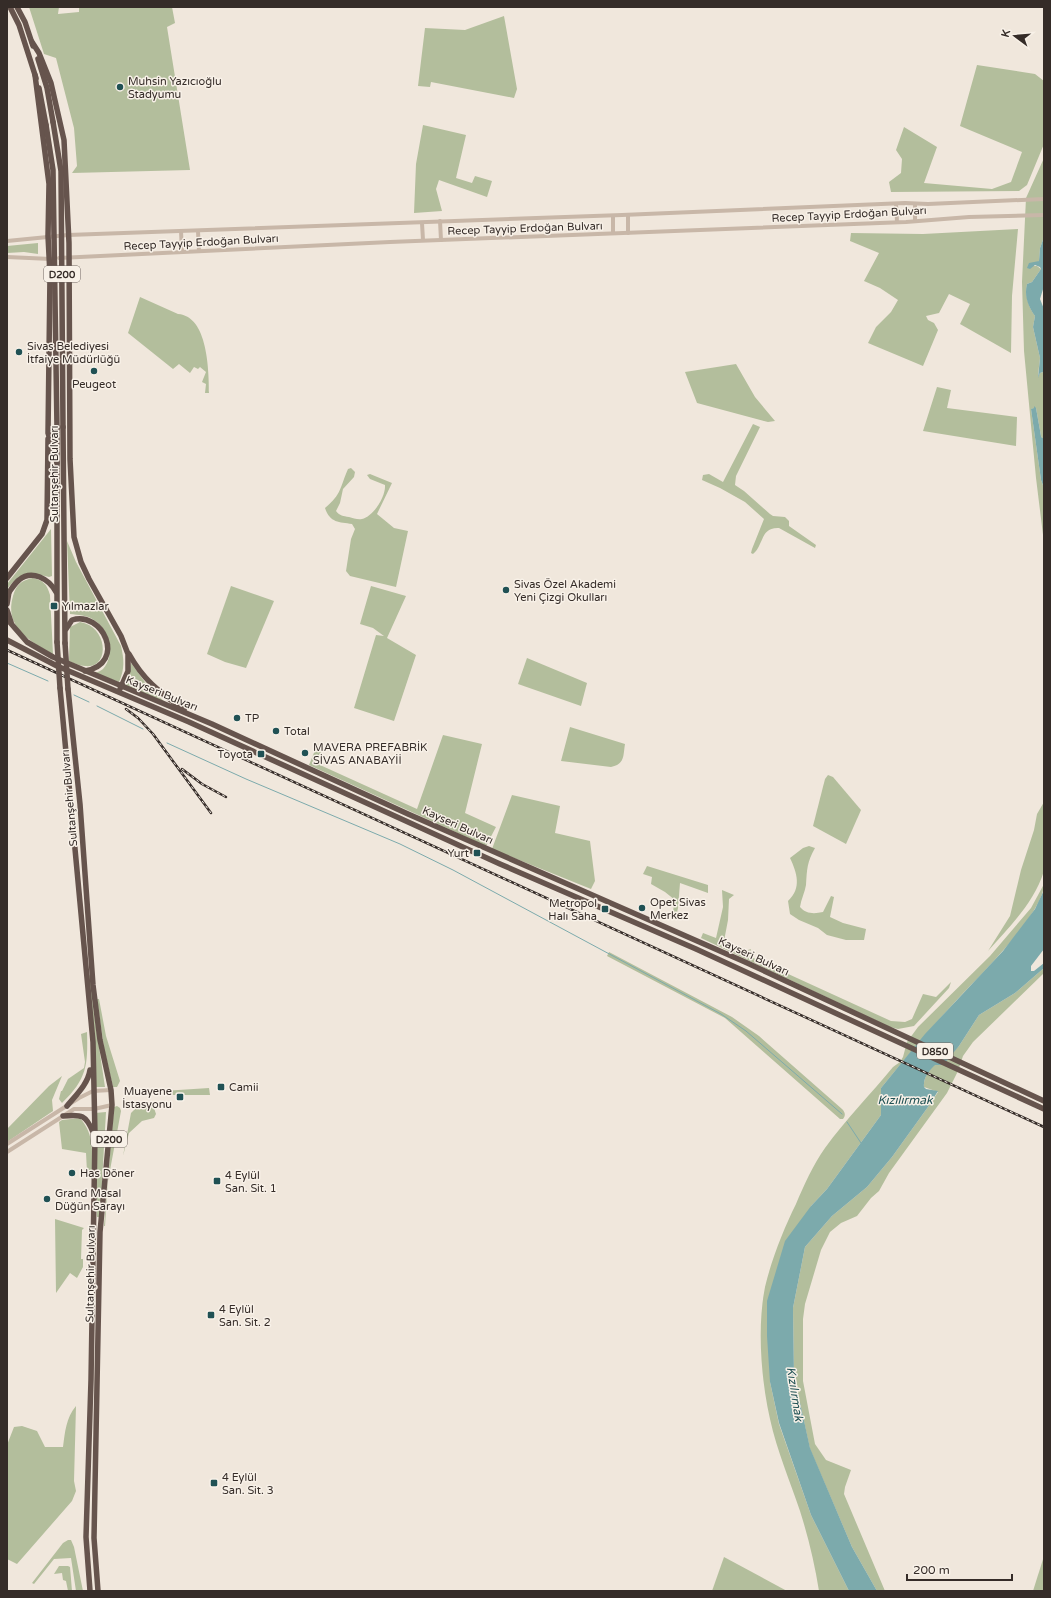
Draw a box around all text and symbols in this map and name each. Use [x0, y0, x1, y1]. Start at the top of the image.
north arrow [995, 16, 1035, 56]
text: K [999, 27, 1013, 39]
place label: Muhsin Yazıcıoğlu Stadyumu [128, 75, 222, 101]
marker: Muhsin Yazıcıoğlu Stadyumu [115, 82, 125, 92]
street label: Recep Tayyip Erdoğan Bulvarı [771, 204, 927, 225]
street label: Recep Tayyip Erdoğan Bulvarı [447, 219, 603, 238]
street label: Recep Tayyip Erdoğan Bulvarı [123, 232, 279, 253]
road number: D200 [44, 266, 80, 282]
place label: Sivas Belediyesi İtfaiye Müdürlüğü [27, 340, 120, 366]
marker: Sivas Belediyesi İtfaiye Müdürlüğü [14, 347, 24, 357]
marker: Peugeot [89, 366, 99, 376]
place label: Peugeot [72, 378, 116, 391]
street label: Sultanşehir Bulvarı [48, 425, 61, 523]
place label: Sivas Özel Akademi Yeni Çizgi Okulları [514, 578, 616, 604]
marker: Sivas Özel Akademi Yeni Çizgi Okulları [501, 585, 511, 595]
place label: Yılmazlar [62, 600, 109, 613]
marker: Yılmazlar [49, 601, 59, 611]
street label: Kayseri Bulvarı [124, 673, 200, 714]
place label: TP [245, 712, 259, 725]
marker: TP [232, 713, 242, 723]
place label: Total [284, 725, 310, 738]
marker: Total [271, 726, 281, 736]
place label: MAVERA PREFABRİK SİVAS ANABAYİİ [313, 741, 428, 767]
place label: Toyota [218, 748, 253, 761]
marker: MAVERA PREFABRİK SİVAS ANABAYİİ [300, 748, 310, 758]
street label: Sultanşehir Bulvarı [59, 749, 80, 847]
marker: Toyota [256, 749, 266, 759]
street label: Kayseri Bulvarı [420, 804, 495, 847]
place label: Yurt [448, 847, 469, 860]
marker: Yurt [472, 848, 482, 858]
place label: Opet Sivas Merkez [650, 896, 706, 922]
place label: Metropol Halı Saha [548, 897, 597, 923]
marker: Opet Sivas Merkez [637, 903, 647, 913]
marker: Metropol Halı Saha [600, 904, 610, 914]
street label: Kayseri Bulvarı [716, 934, 791, 979]
road number: D850 [917, 1043, 953, 1059]
place label: Camii [229, 1081, 258, 1094]
marker: Camii [216, 1082, 226, 1092]
place label: Muayene İstasyonu [122, 1085, 172, 1111]
marker: Muayene İstasyonu [175, 1092, 185, 1102]
water label: Kızılırmak [878, 1093, 934, 1107]
road number: D200 [91, 1131, 127, 1147]
place label: Has Döner [80, 1167, 135, 1180]
marker: Has Döner [67, 1168, 77, 1178]
place label: 4 Eylül San. Sit. 1 [225, 1169, 277, 1195]
marker: 4 Eylül San. Sit. 1 [212, 1176, 222, 1186]
place label: Grand Masal Düğün Sarayı [55, 1187, 125, 1213]
marker: Grand Masal Düğün Sarayı [42, 1194, 52, 1204]
street label: Sultanşehir Bulvarı [83, 1225, 98, 1323]
place label: 4 Eylül San. Sit. 2 [219, 1303, 271, 1329]
marker: 4 Eylül San. Sit. 2 [206, 1310, 216, 1320]
water label: Kızılırmak [784, 1366, 806, 1424]
place label: 4 Eylül San. Sit. 3 [222, 1471, 274, 1497]
marker: 4 Eylül San. Sit. 3 [209, 1478, 219, 1488]
scale bar [907, 1556, 1012, 1582]
text: 200 m [913, 1563, 950, 1577]

